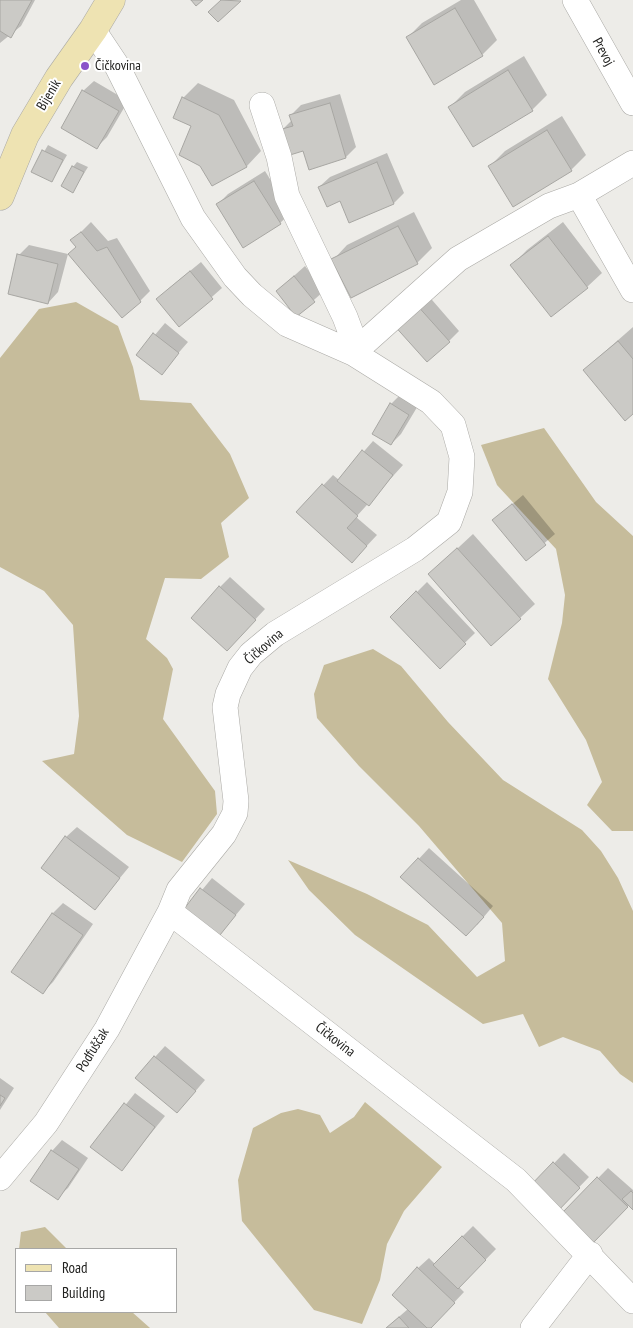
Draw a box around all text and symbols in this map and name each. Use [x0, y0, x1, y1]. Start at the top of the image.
street label: Prevoj [588, 35, 618, 69]
place label: Čičkovina [95, 58, 141, 74]
marker: Čičkovina [79, 60, 91, 72]
street label: Bijenik [33, 77, 65, 113]
street label: Čičkovina [241, 626, 287, 668]
street label: Čičkovina [312, 1019, 358, 1061]
street label: Podfuščak [73, 1025, 113, 1075]
legend [15, 1248, 178, 1313]
text: Road [62, 1258, 88, 1277]
text: Building [62, 1283, 105, 1302]

